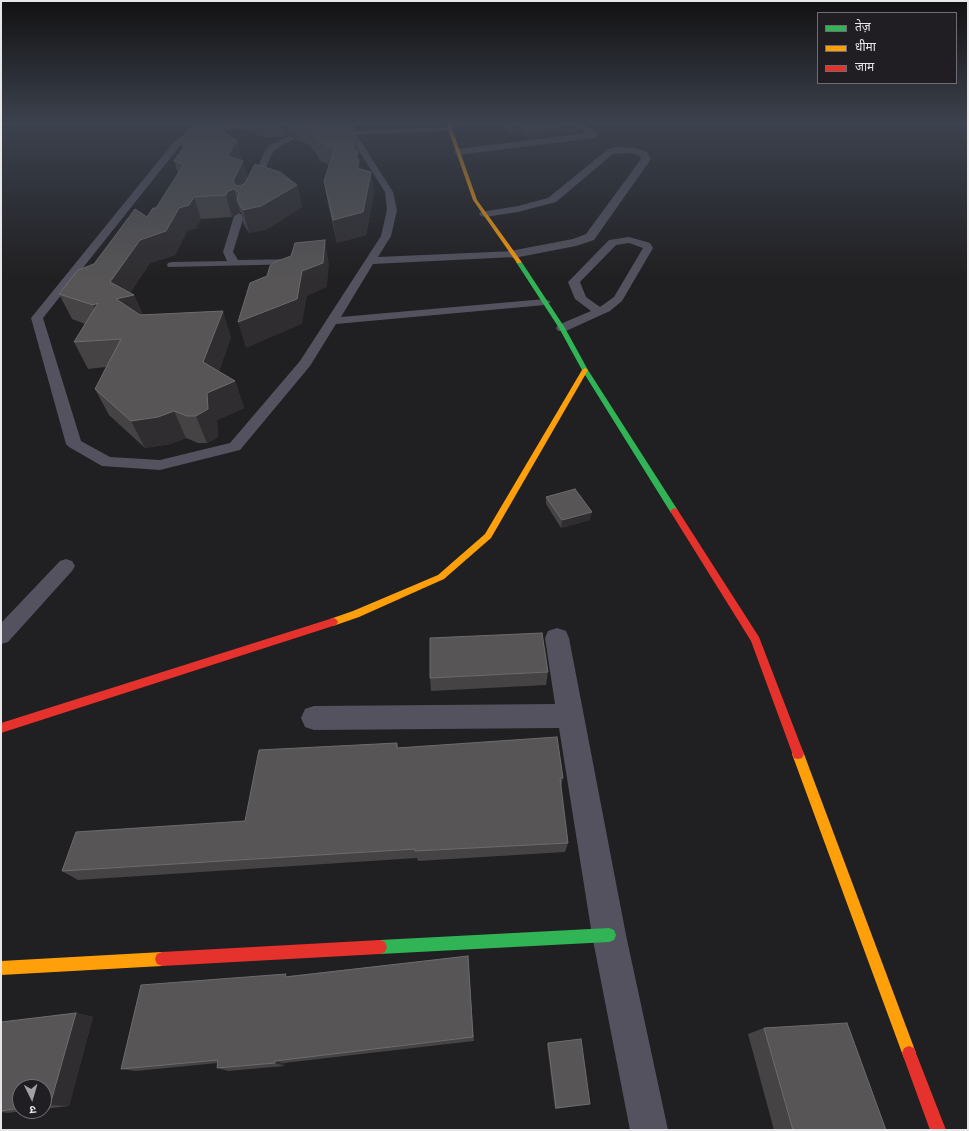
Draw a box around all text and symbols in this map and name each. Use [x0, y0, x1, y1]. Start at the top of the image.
legend [817, 12, 957, 84]
text: तेज़ [855, 20, 871, 34]
text: धीमा [855, 40, 876, 54]
text: जाम [855, 60, 874, 74]
north arrow [12, 1079, 52, 1119]
text: उ [29, 1104, 37, 1116]

